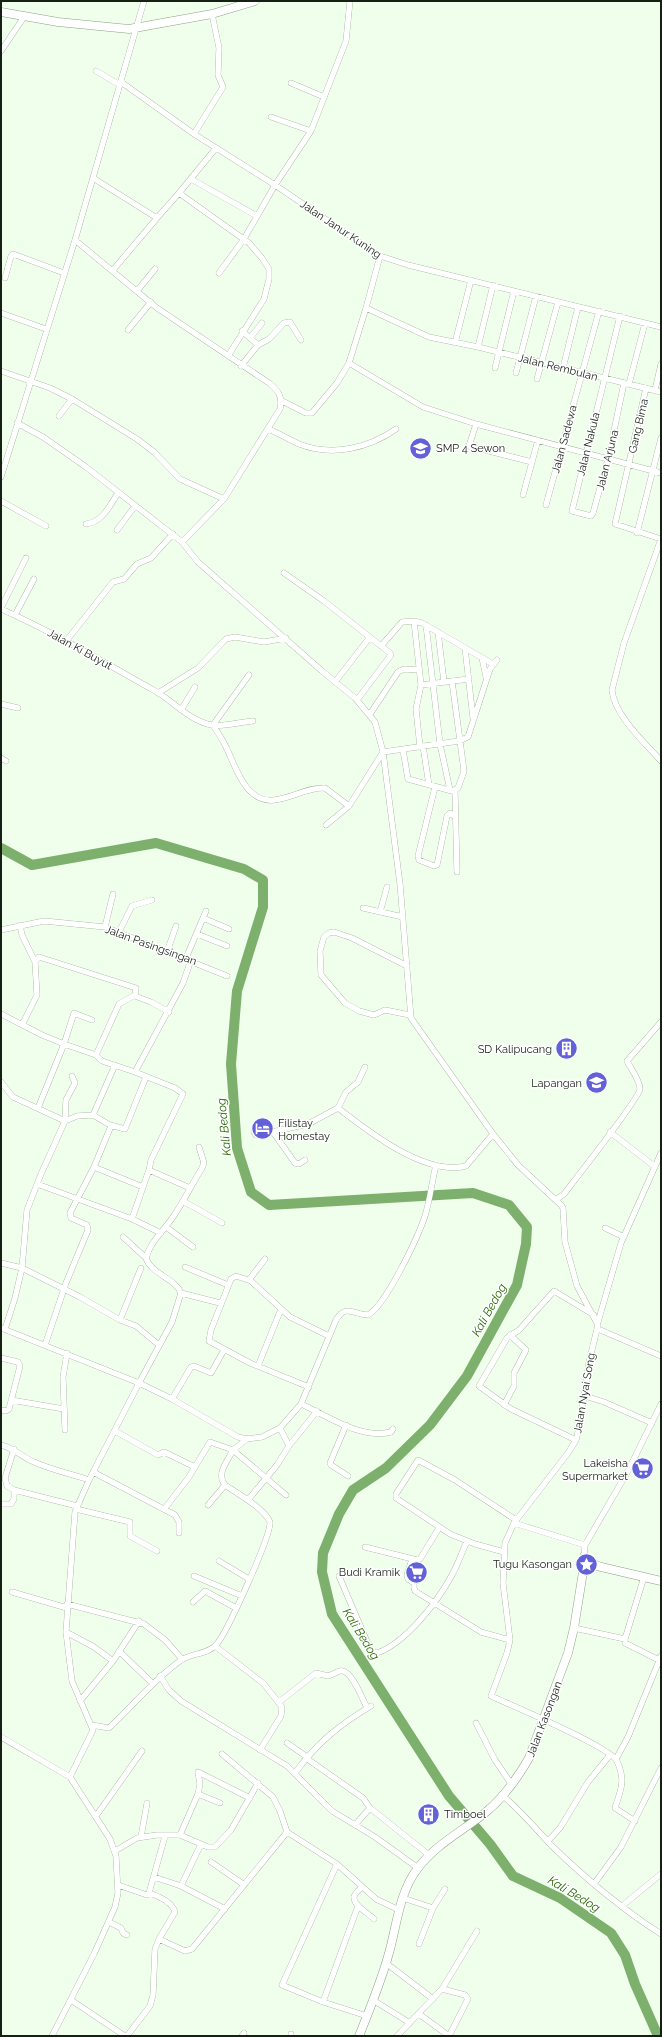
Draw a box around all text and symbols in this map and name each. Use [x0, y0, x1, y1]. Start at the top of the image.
street label: Jalan Janur Kuning [298, 197, 384, 261]
street label: Jalan Rembulan [517, 351, 599, 384]
street label: Gang Bima [626, 398, 651, 455]
street label: Jalan Sadewa [549, 404, 580, 475]
street label: Jalan Nakula [574, 411, 603, 477]
street label: Jalan Arjuna [594, 429, 621, 492]
school or university icon: SMP 4 Sewon [408, 435, 434, 461]
place label: SMP 4 Sewon [436, 442, 505, 455]
street label: Jalan Ki Buyut [45, 626, 115, 673]
street label: Jalan Pasingsingan [103, 923, 198, 968]
building icon: SD Kalipucang [554, 1036, 580, 1062]
place label: SD Kalipucang [478, 1043, 552, 1056]
school or university icon: Lapangan [584, 1070, 610, 1096]
place label: Lapangan [531, 1077, 582, 1090]
water label: Kali Bedog [214, 1097, 234, 1157]
hotel icon: Filistay Homestay [250, 1116, 276, 1142]
place label: Filistay Homestay [278, 1117, 330, 1143]
water label: Kali Bedog [469, 1281, 509, 1339]
street label: Jalan Nyai Song [571, 1352, 598, 1434]
supermarket icon: Lakeisha Supermarket [630, 1456, 656, 1482]
place label: Lakeisha Supermarket [562, 1457, 628, 1483]
place icon: Tugu Kasongan [574, 1551, 600, 1577]
place label: Tugu Kasongan [493, 1558, 572, 1571]
supermarket icon: Budi Kramik [403, 1559, 429, 1585]
place label: Budi Kramik [339, 1566, 400, 1579]
water label: Kali Bedog [340, 1606, 382, 1662]
street label: Jalan Kasongan [524, 1680, 565, 1759]
building icon: Timboel [415, 1801, 441, 1827]
place label: Timboel [444, 1808, 486, 1821]
water label: Kali Bedog [545, 1873, 603, 1915]

